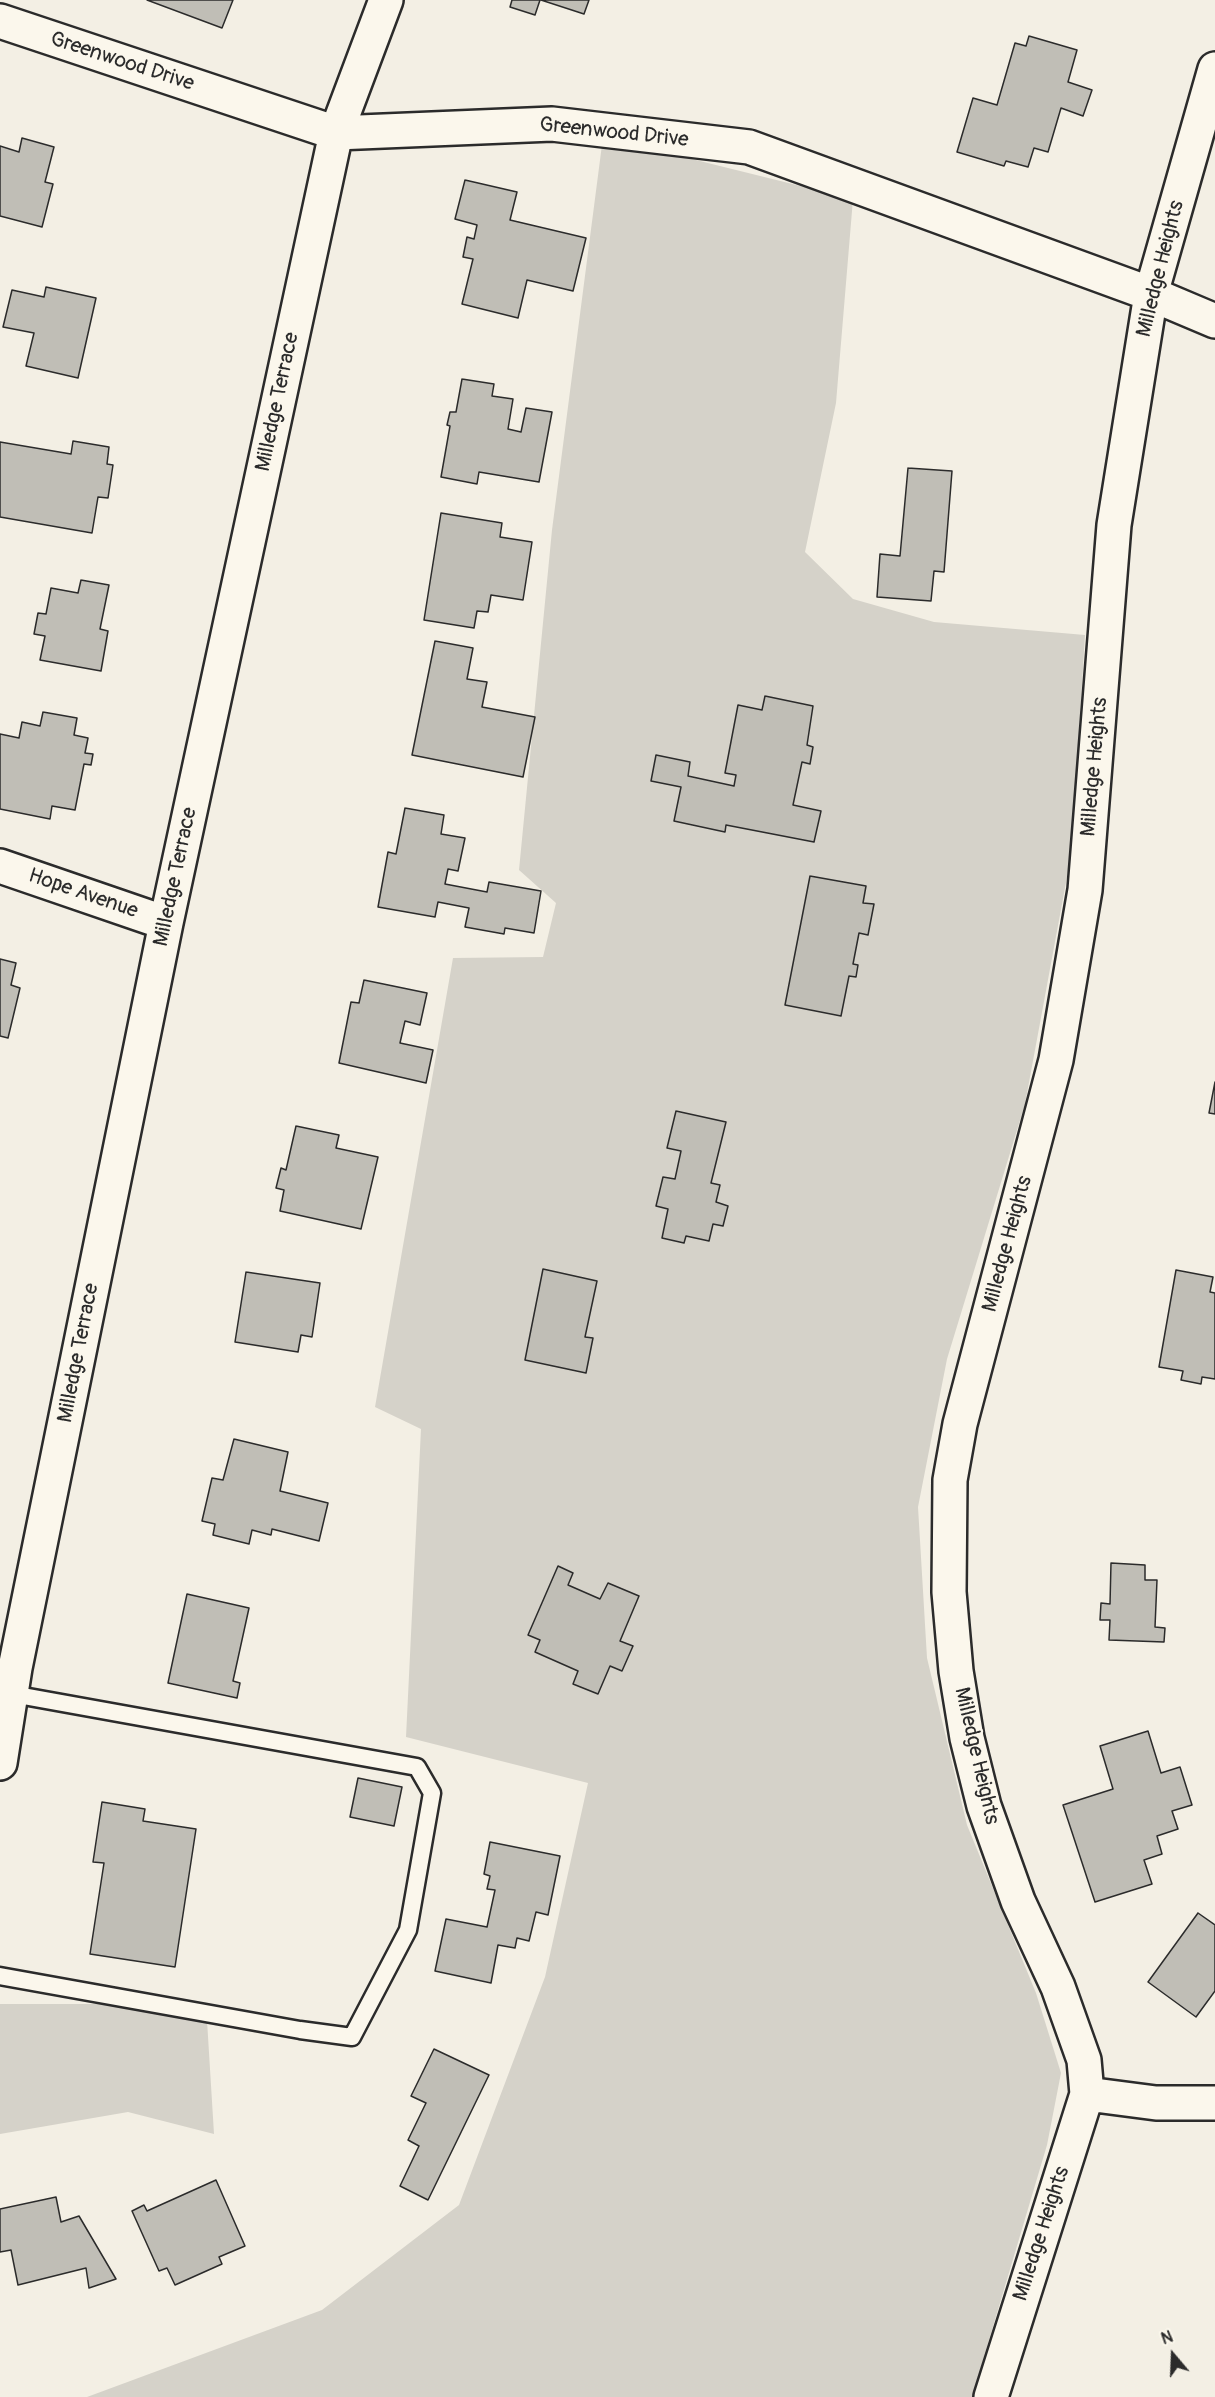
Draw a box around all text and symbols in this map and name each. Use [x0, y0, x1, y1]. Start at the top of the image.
street label: Greenwood Drive [47, 27, 197, 97]
street label: Greenwood Drive [538, 113, 690, 153]
street label: Milledge Heights [1132, 198, 1190, 340]
street label: Milledge Terrace [251, 330, 305, 474]
street label: Milledge Heights [1076, 696, 1114, 838]
street label: Milledge Terrace [149, 805, 203, 949]
street label: Hope Avenue [25, 864, 141, 924]
street label: Milledge Heights [978, 1173, 1038, 1315]
street label: Milledge Terrace [53, 1281, 105, 1425]
street label: Milledge Heights [948, 1685, 1004, 1827]
street label: Milledge Heights [1008, 2164, 1076, 2304]
north arrow [1143, 2325, 1203, 2385]
text: N [1159, 2327, 1176, 2349]

